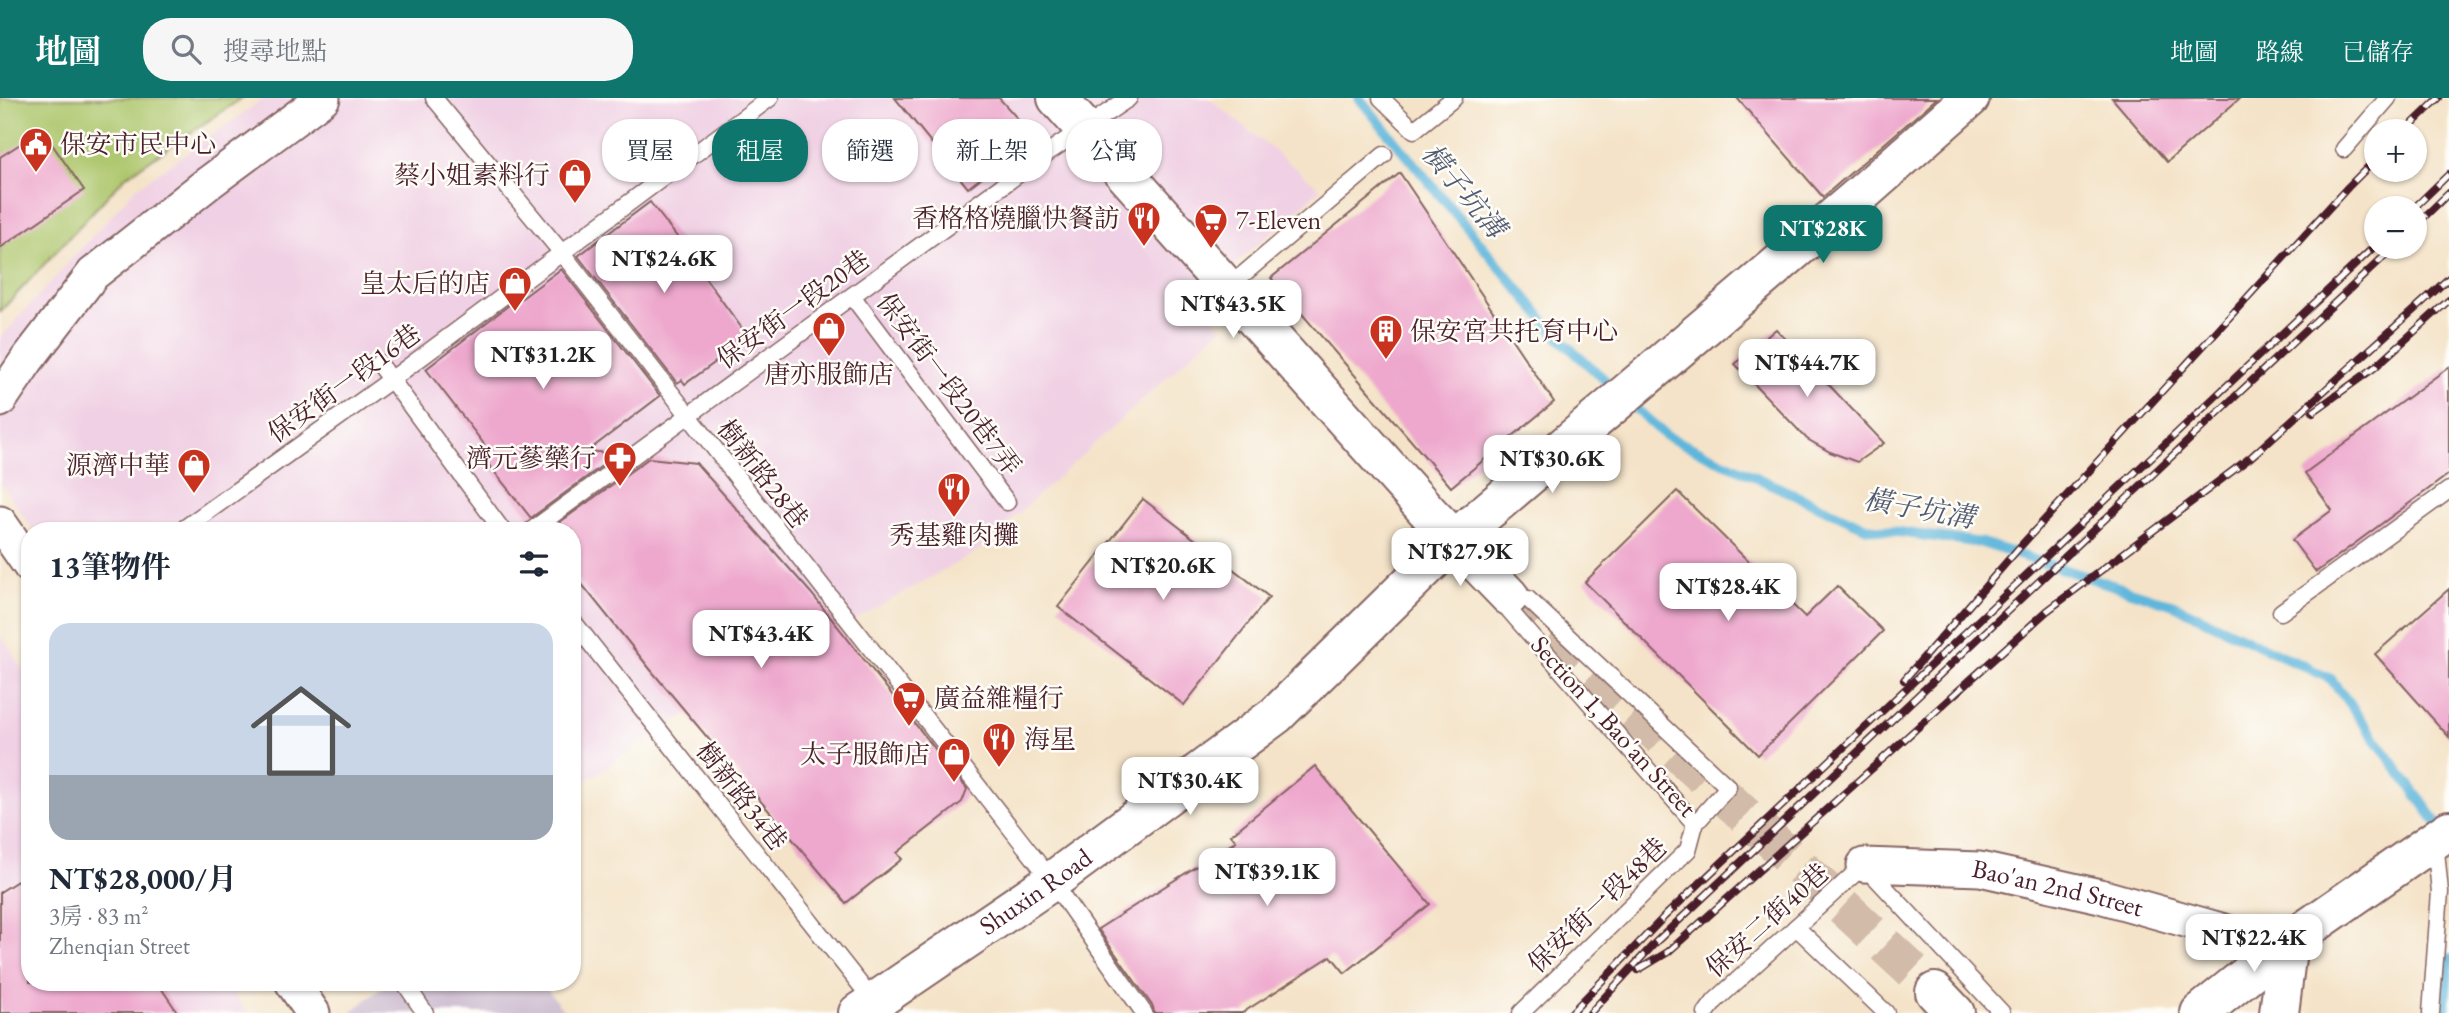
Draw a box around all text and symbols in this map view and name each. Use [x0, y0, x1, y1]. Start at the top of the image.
search box [143, 18, 633, 81]
text: 地圖 [35, 30, 101, 73]
icon: search [167, 30, 205, 68]
text: 搜尋地點 [223, 34, 327, 68]
text: 地圖 [2170, 36, 2218, 67]
text: 路線 [2256, 36, 2304, 67]
text: 已儲存 [2342, 36, 2414, 67]
chip: 買屋 [602, 119, 698, 182]
chip: 租屋 [712, 119, 808, 182]
chip: 篩選 [822, 119, 918, 182]
chip: 新上架 [932, 119, 1052, 182]
chip: 公寓 [1066, 119, 1162, 182]
map controls [2364, 119, 2427, 259]
button: + [2364, 119, 2427, 182]
public building icon: 保安市民中心 [17, 125, 55, 174]
place label: 保安市民中心 [60, 127, 216, 161]
water label: 橫子坑溝 [1414, 136, 1516, 248]
shop icon: 蔡小姐素料行 [556, 156, 594, 205]
place label: 蔡小姐素料行 [394, 158, 550, 192]
button: − [2364, 196, 2427, 259]
restaurant icon: 香格格燒臘快餐訪 [1125, 199, 1163, 248]
place label: 香格格燒臘快餐訪 [912, 201, 1120, 235]
supermarket icon: 7-Eleven [1192, 201, 1230, 250]
place label: 7-Eleven [1236, 203, 1322, 237]
pin: NT$28K [1766, 206, 1880, 265]
text: NT$28K [1779, 213, 1867, 243]
pin: NT$24.6K [592, 236, 736, 295]
street label: 保安街一段20巷 [710, 242, 876, 376]
text: NT$24.6K [612, 243, 716, 273]
shop icon: 皇太后的店 [496, 264, 534, 313]
place label: 皇太后的店 [360, 266, 490, 300]
pin: NT$43.5K [1161, 280, 1305, 340]
street label: 保安街一段20巷7弄 [869, 286, 1029, 482]
text: NT$43.5K [1181, 288, 1285, 318]
shop icon: 唐亦服飾店 [810, 309, 848, 358]
building icon: 保安宮共托育中心 [1367, 312, 1405, 361]
place label: 保安宮共托育中心 [1410, 314, 1618, 348]
street label: 保安街一段16巷 [261, 316, 427, 450]
pin: NT$31.2K [471, 331, 615, 391]
text: NT$31.2K [491, 339, 595, 369]
pin: NT$44.7K [1735, 340, 1879, 399]
text: NT$44.7K [1755, 347, 1859, 377]
place label: 唐亦服飾店 [764, 357, 894, 391]
street label: 樹新路28巷 [710, 413, 816, 535]
pin: NT$30.6K [1480, 436, 1624, 495]
pharmacy icon: 濟元蔘藥行 [601, 439, 639, 488]
place label: 濟元蔘藥行 [466, 441, 596, 475]
text: NT$30.6K [1500, 443, 1604, 473]
shop icon: 源濟中華 [175, 446, 213, 495]
place label: 源濟中華 [66, 448, 170, 482]
restaurant icon: 秀基雞肉攤 [935, 470, 973, 519]
water label: 橫子坑溝 [1861, 481, 1981, 536]
place label: 秀基雞肉攤 [889, 518, 1019, 552]
pin: NT$27.9K [1388, 528, 1532, 588]
text: NT$27.9K [1408, 536, 1512, 566]
pin: NT$20.6K [1091, 542, 1235, 602]
icon: filters [515, 545, 553, 583]
text: 13筆物件 [49, 547, 171, 586]
text: NT$20.6K [1111, 550, 1215, 580]
pin: NT$28.4K [1656, 564, 1800, 623]
text: NT$28.4K [1676, 571, 1780, 601]
pin: NT$43.4K [689, 610, 833, 670]
text: NT$43.4K [709, 618, 813, 648]
street label: Section 1, Bao'an Street [1524, 628, 1704, 824]
icon: home [238, 668, 364, 794]
supermarket icon: 廣益雜糧行 [890, 679, 928, 728]
place label: 廣益雜糧行 [934, 681, 1064, 715]
restaurant icon: 海星 [980, 720, 1018, 769]
place label: 海星 [1024, 722, 1076, 756]
street label: 樹新路34巷 [689, 735, 795, 857]
shop icon: 太子服飾店 [935, 735, 973, 784]
place label: 太子服飾店 [800, 737, 930, 771]
pin: NT$30.4K [1118, 758, 1262, 817]
text: NT$30.4K [1138, 765, 1242, 795]
street label: 保安街一段48巷 [1520, 830, 1674, 980]
street label: Shuxin Road [972, 840, 1099, 943]
pin: NT$39.1K [1195, 848, 1339, 908]
street label: Bao'an 2nd Street [1969, 851, 2147, 924]
text: NT$39.1K [1215, 856, 1319, 886]
street label: 保安二街40巷 [1698, 856, 1836, 984]
text: NT$28,000/月 [49, 859, 237, 898]
text: 3房 · 83 m² [49, 901, 148, 931]
pin: NT$22.4K [2182, 914, 2326, 974]
text: NT$22.4K [2202, 922, 2306, 952]
text: Zhenqian Street [49, 931, 190, 961]

